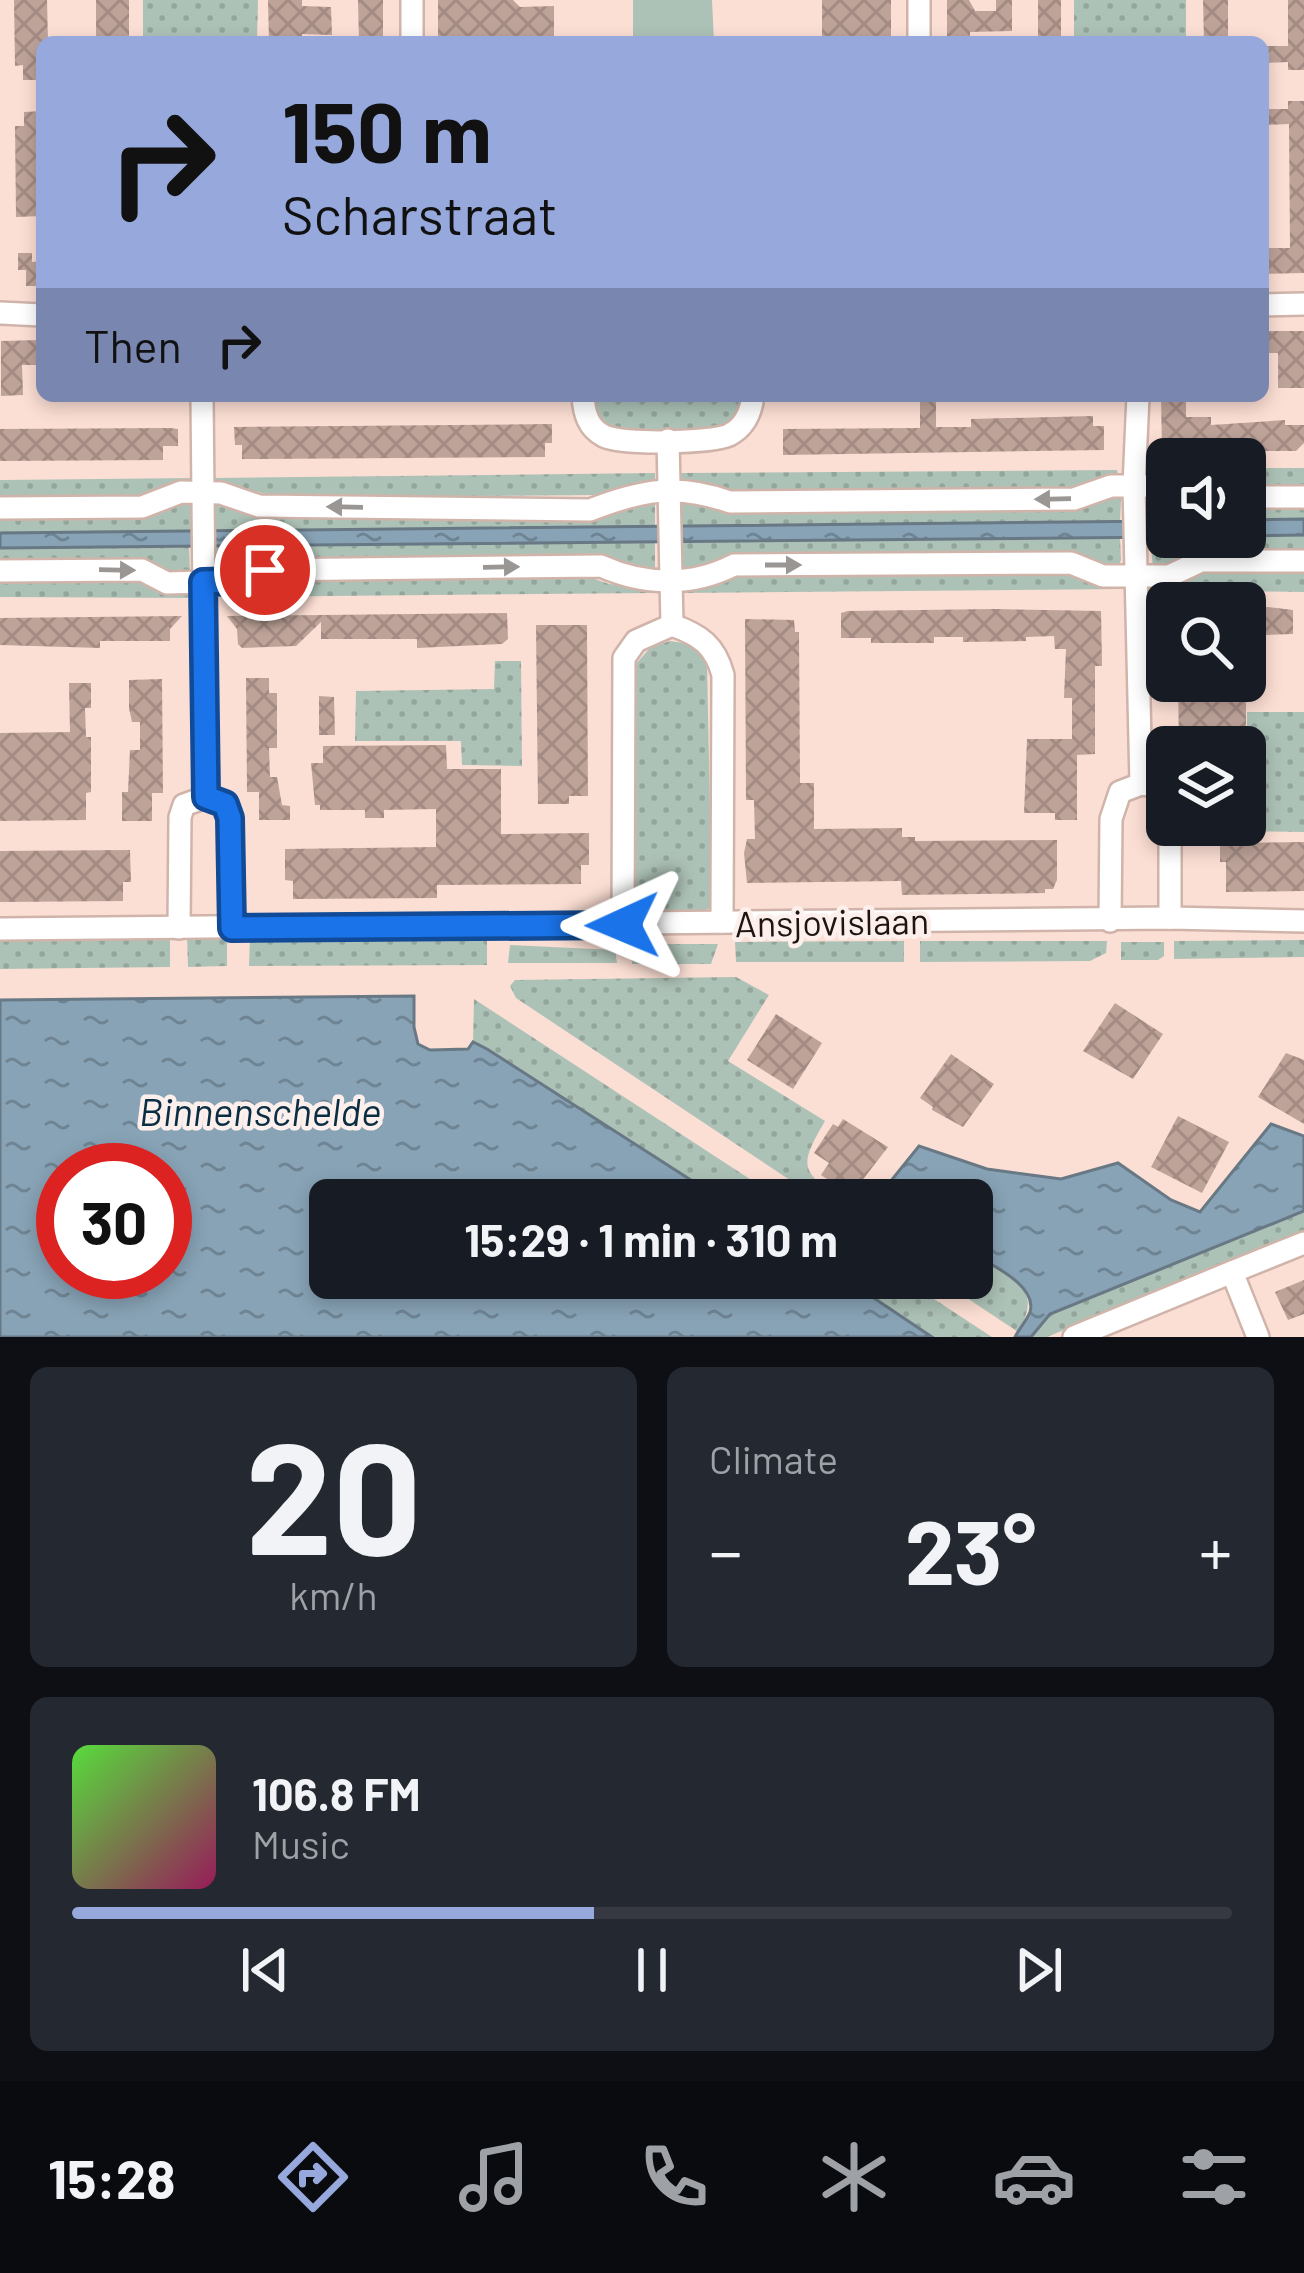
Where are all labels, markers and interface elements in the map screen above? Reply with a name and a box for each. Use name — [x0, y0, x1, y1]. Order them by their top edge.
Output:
text: 150 m — [282, 79, 492, 180]
icon: right — [84, 84, 240, 240]
text: Scharstraat — [282, 181, 558, 246]
icon: right — [206, 312, 272, 378]
text: Then — [84, 318, 182, 372]
map controls — [1146, 438, 1266, 846]
button: sound — [1146, 438, 1266, 558]
one-way arrow — [1033, 489, 1071, 509]
one-way arrow — [325, 497, 363, 517]
pin — [214, 519, 316, 621]
icon: arrive — [232, 537, 298, 603]
one-way arrow — [765, 555, 803, 575]
one-way arrow — [483, 557, 521, 577]
one-way arrow — [99, 560, 137, 580]
button: search — [1146, 582, 1266, 702]
button: layers — [1146, 726, 1266, 846]
position arrow — [560, 862, 686, 988]
street label: Ansjovislaan — [734, 898, 930, 944]
water label: Binnenschelde — [139, 1087, 381, 1134]
speed limit sign: 30 — [36, 1143, 192, 1299]
text: 15:29 · 1 min · 310 m — [464, 1212, 838, 1266]
text: 20 — [245, 1399, 422, 1586]
text: Climate — [709, 1435, 838, 1482]
text: 23° — [905, 1495, 1036, 1603]
text: − — [709, 1510, 742, 1589]
text: + — [1199, 1510, 1232, 1589]
text: km/h — [289, 1571, 378, 1618]
text: 106.8 FM — [252, 1766, 421, 1820]
text: Music — [252, 1820, 350, 1867]
icon: previous — [232, 1937, 298, 2003]
icon: pause — [619, 1937, 685, 2003]
icon: next — [1006, 1937, 1072, 2003]
icon: directions — [271, 2135, 355, 2219]
icon: music — [452, 2135, 536, 2219]
icon: phone — [632, 2135, 716, 2219]
icon: climate — [812, 2135, 896, 2219]
icon: car — [992, 2135, 1076, 2219]
icon: filters — [1172, 2135, 1256, 2219]
text: 15:28 — [48, 2145, 175, 2210]

